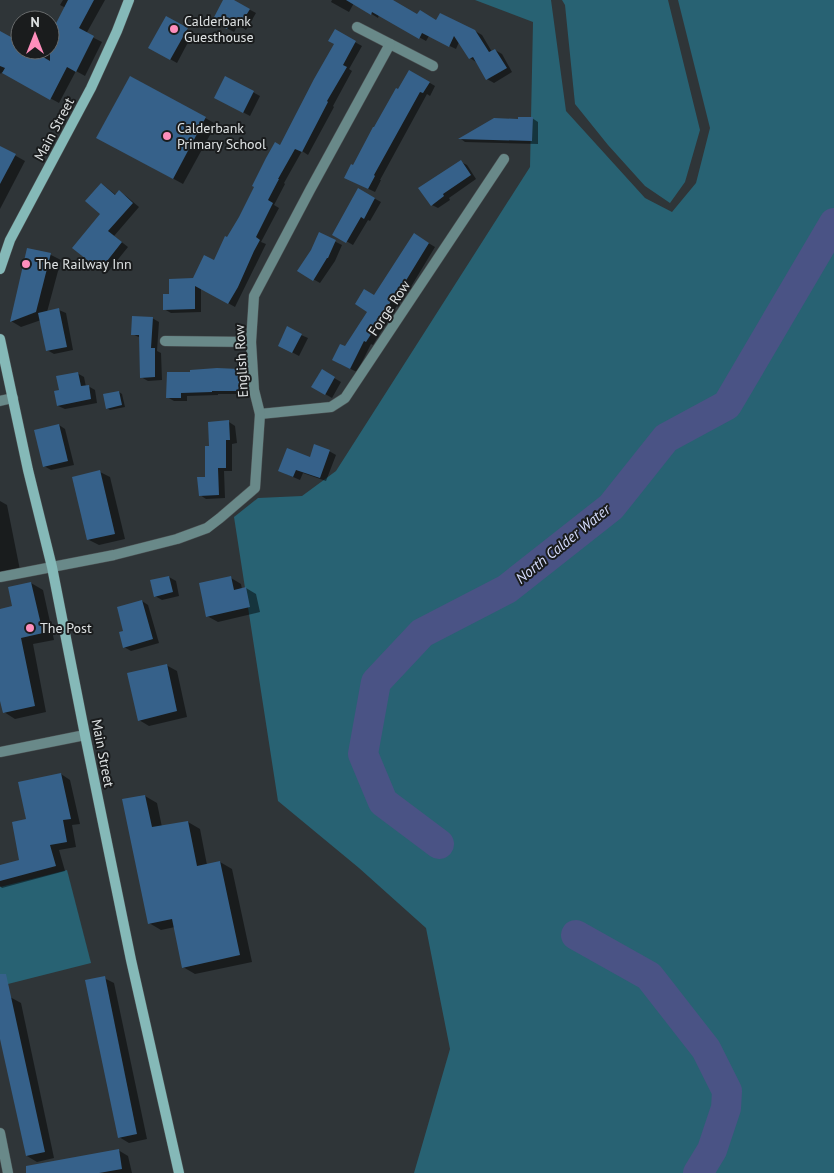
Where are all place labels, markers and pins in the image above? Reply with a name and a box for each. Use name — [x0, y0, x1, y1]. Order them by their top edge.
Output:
place label: Calderbank Guesthouse — [184, 12, 254, 46]
marker: Calderbank Guesthouse — [168, 23, 180, 35]
place label: Calderbank Primary School — [177, 119, 266, 153]
marker: Calderbank Primary School — [161, 130, 173, 142]
place label: The Railway Inn — [36, 255, 132, 273]
marker: The Railway Inn — [20, 258, 32, 270]
place label: The Post — [40, 619, 92, 637]
marker: The Post — [24, 622, 36, 634]

